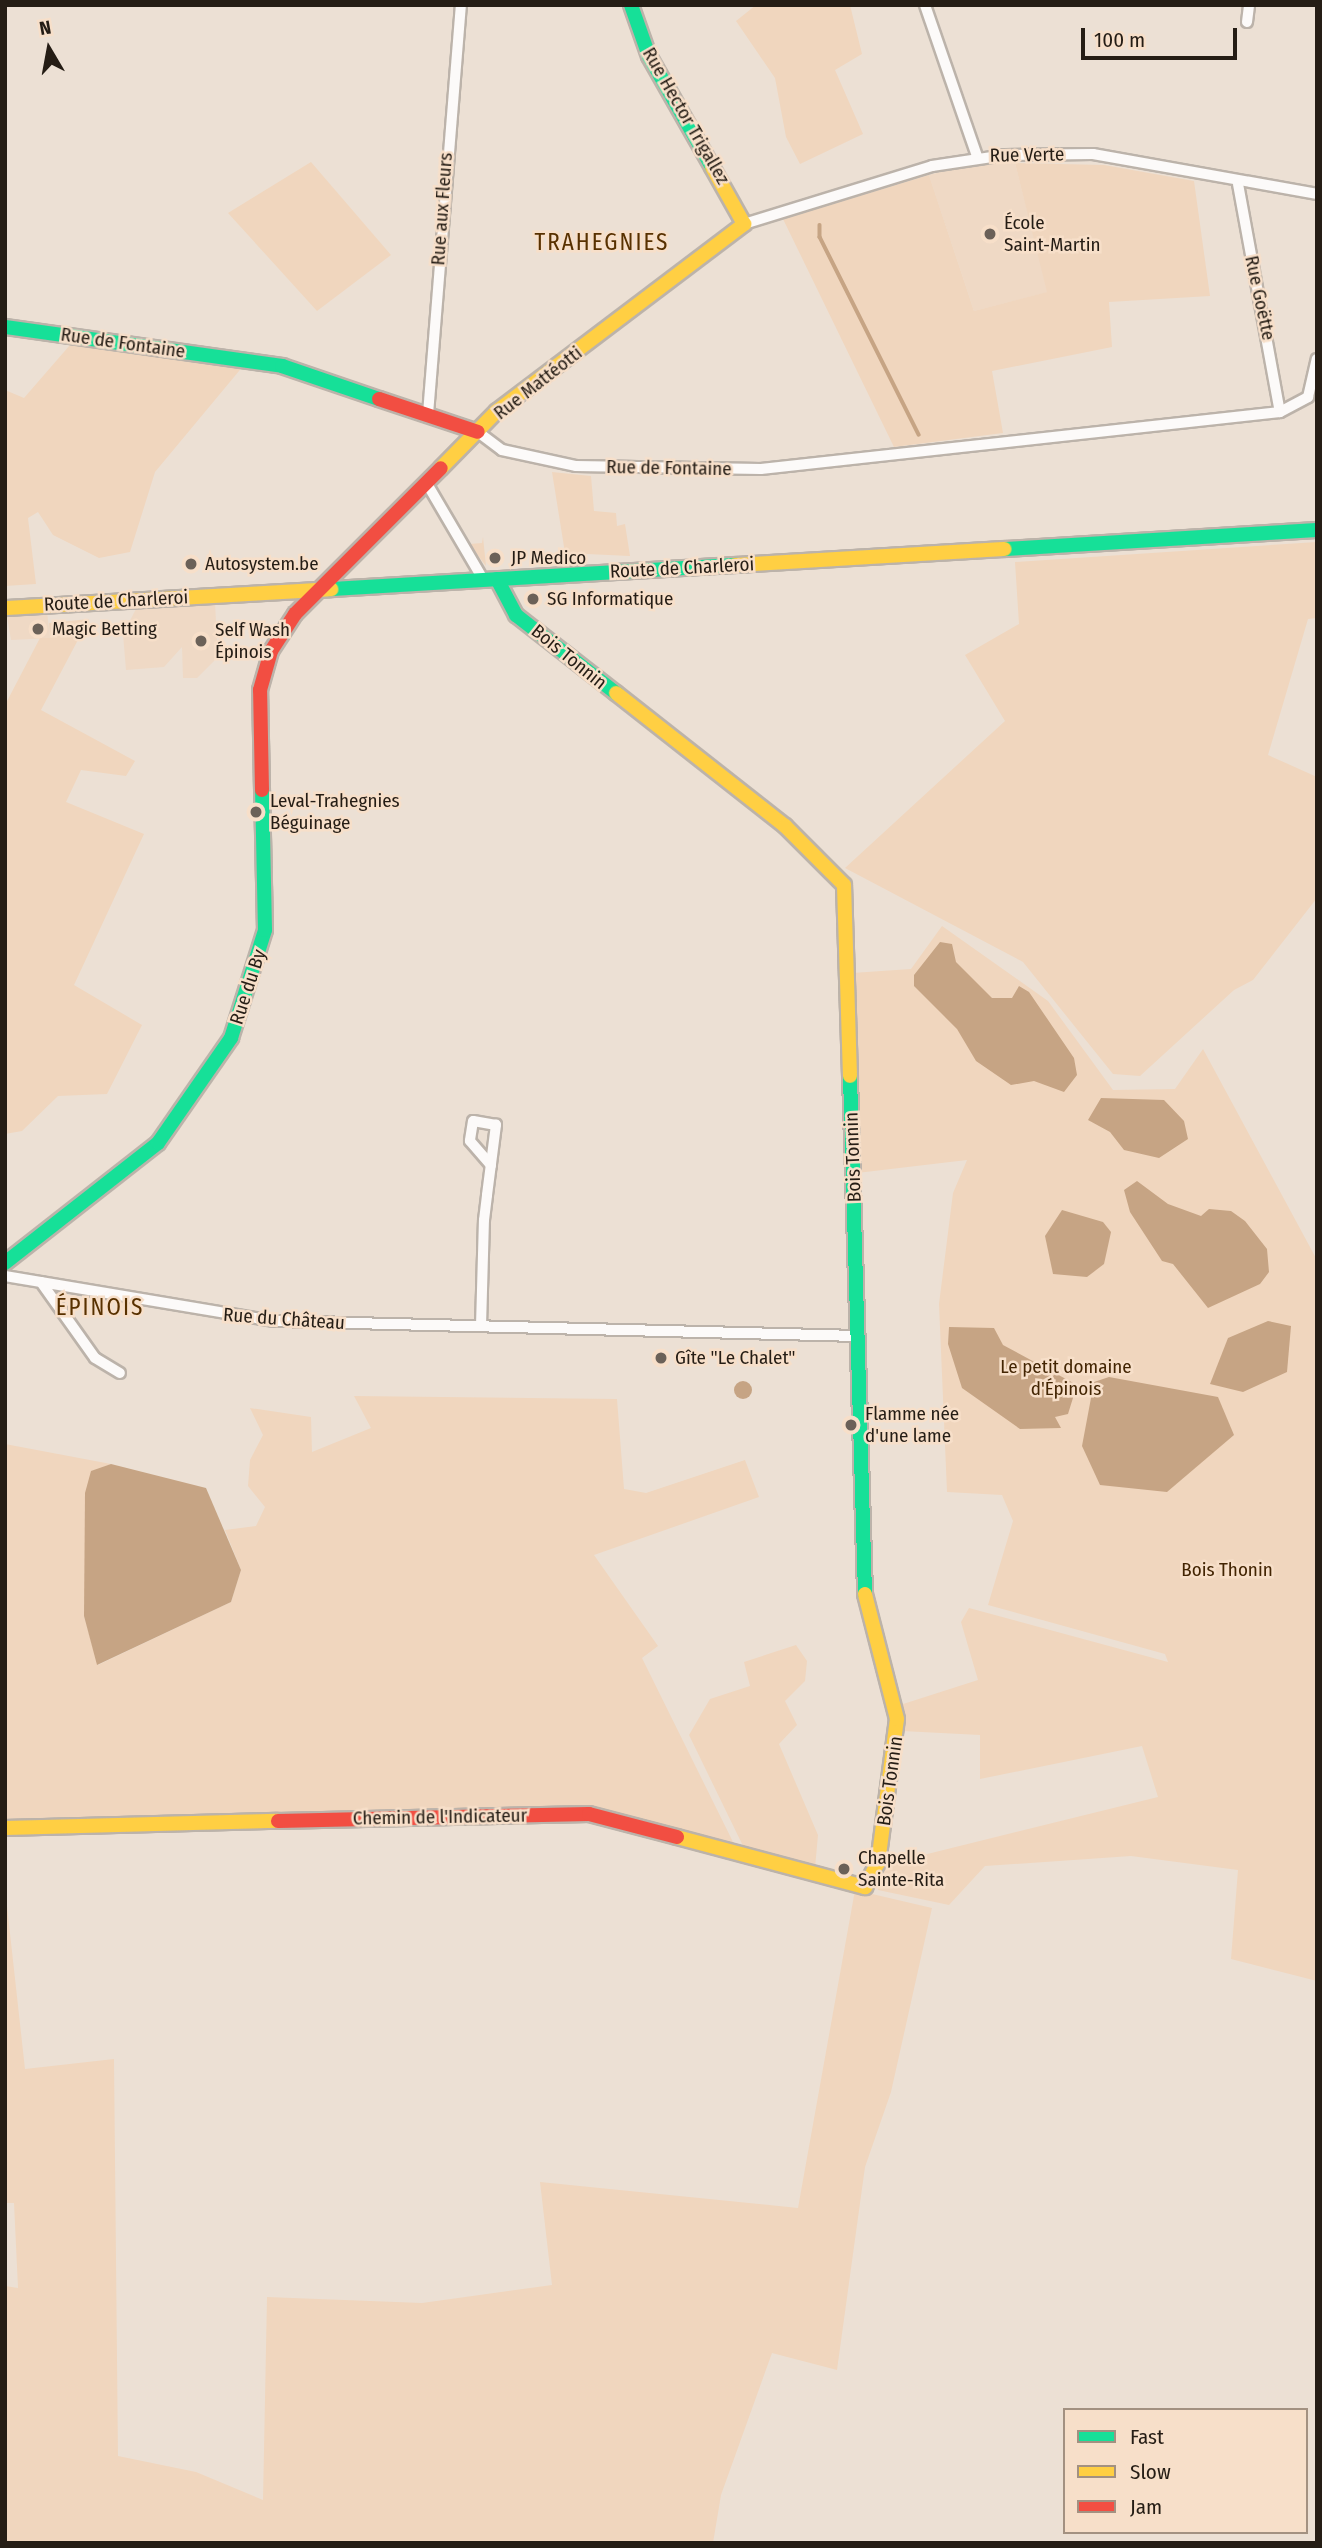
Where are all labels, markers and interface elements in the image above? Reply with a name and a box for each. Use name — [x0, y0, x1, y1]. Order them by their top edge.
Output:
north arrow — [14, 14, 84, 84]
scale bar — [1084, 14, 1240, 58]
text: N — [38, 16, 53, 40]
text: 100 m — [1094, 27, 1145, 53]
street label: Rue Hector Trigallez — [638, 44, 734, 188]
street label: Rue Verte — [989, 143, 1065, 167]
street label: Rue aux Fleurs — [427, 152, 457, 266]
place label: École Saint-Martin — [1004, 212, 1100, 256]
marker: École Saint-Martin — [982, 226, 998, 242]
district label: TRAHEGNIES — [536, 228, 668, 256]
street label: Rue Goëtte — [1240, 254, 1280, 342]
street label: Rue de Fontaine — [59, 323, 187, 363]
street label: Rue Mattéotti — [489, 341, 587, 425]
street label: Rue de Fontaine — [606, 456, 732, 480]
place label: JP Medico — [511, 547, 586, 569]
marker: JP Medico — [485, 548, 505, 568]
place label: Autosystem.be — [205, 553, 319, 575]
street label: Route de Charleroi — [609, 553, 755, 583]
marker: Autosystem.be — [183, 556, 199, 572]
street label: Route de Charleroi — [43, 586, 189, 616]
place label: SG Informatique — [547, 588, 673, 610]
marker: SG Informatique — [525, 591, 541, 607]
place label: Magic Betting — [52, 618, 157, 640]
place label: Self Wash Épinois — [215, 619, 290, 663]
street label: Bois Tonnin — [527, 620, 611, 694]
marker: Magic Betting — [30, 621, 46, 637]
marker: Self Wash Épinois — [193, 633, 209, 649]
place label: Leval-Trahegnies Béguinage — [270, 790, 400, 834]
marker: Leval-Trahegnies Béguinage — [248, 804, 264, 820]
street label: Rue du By — [225, 947, 271, 1027]
street label: Bois Tonnin — [840, 1111, 866, 1203]
district label: ÉPINOIS — [57, 1293, 143, 1321]
street label: Rue du Château — [222, 1303, 346, 1335]
place label: Gîte "Le Chalet" — [675, 1347, 795, 1369]
marker: Gîte "Le Chalet" — [653, 1350, 669, 1366]
park label: Le petit domaine d'Épinois — [1000, 1356, 1132, 1400]
place label: Flamme née d'une lame — [865, 1403, 959, 1447]
marker: Flamme née d'une lame — [843, 1417, 859, 1433]
park label: Bois Thonin — [1181, 1559, 1273, 1581]
street label: Bois Tonnin — [872, 1735, 908, 1827]
street label: Chemin de l'Indicateur — [353, 1804, 527, 1830]
place label: Chapelle Sainte-Rita — [858, 1847, 944, 1891]
marker: Chapelle Sainte-Rita — [836, 1861, 852, 1877]
legend — [1063, 2408, 1308, 2534]
text: Fast — [1130, 2424, 1164, 2450]
text: Slow — [1130, 2459, 1171, 2485]
text: Jam — [1130, 2494, 1162, 2520]

